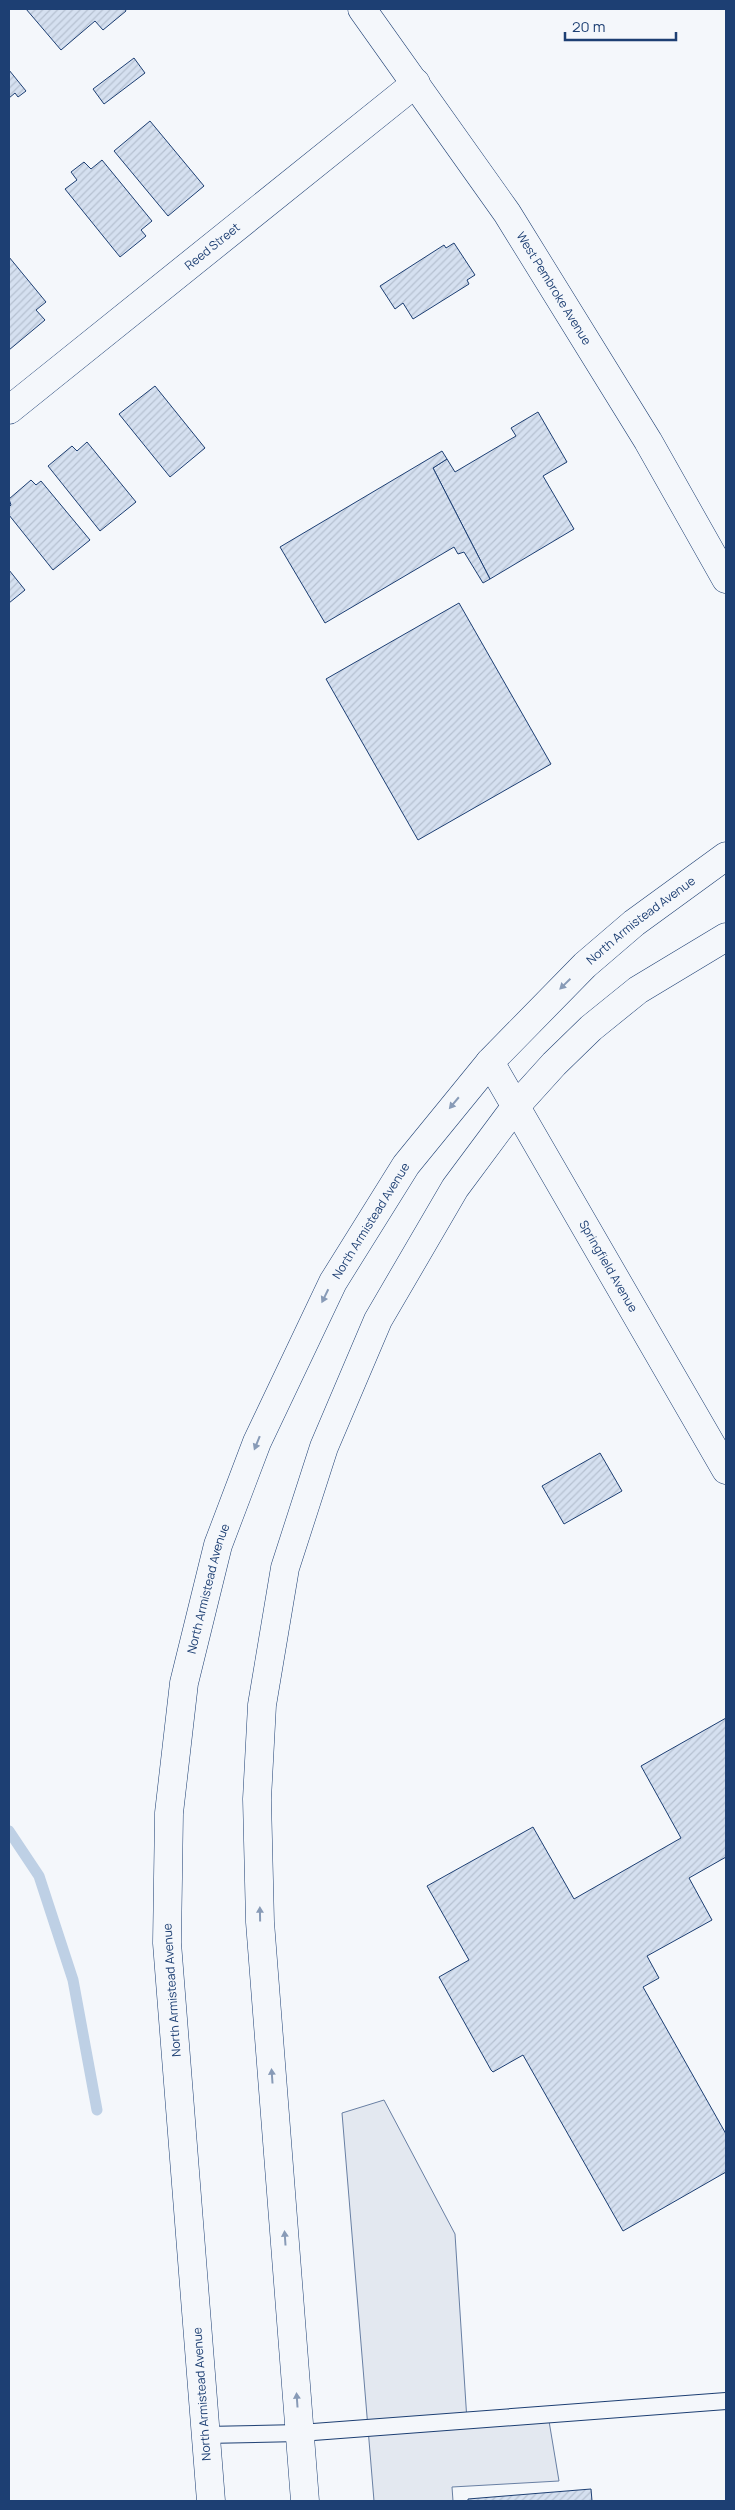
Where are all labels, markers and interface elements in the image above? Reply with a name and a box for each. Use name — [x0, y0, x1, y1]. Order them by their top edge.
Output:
scale bar — [565, 10, 676, 42]
text: 20 m — [572, 16, 605, 37]
street label: Reed Street — [181, 219, 244, 274]
street label: West Pembroke Avenue — [513, 228, 596, 348]
street label: North Armistead Avenue — [582, 872, 698, 968]
one-way arrow — [559, 978, 571, 990]
one-way arrow — [449, 1096, 460, 1109]
street label: North Armistead Avenue — [328, 1159, 413, 1282]
street label: Springfield Avenue — [575, 1217, 642, 1315]
one-way arrow — [321, 1289, 329, 1303]
one-way arrow — [252, 1436, 260, 1450]
street label: North Armistead Avenue — [183, 1521, 233, 1655]
one-way arrow — [256, 1906, 264, 1922]
street label: North Armistead Avenue — [158, 1923, 185, 2057]
one-way arrow — [268, 2068, 276, 2084]
one-way arrow — [280, 2230, 288, 2246]
street label: North Armistead Avenue — [188, 2327, 215, 2461]
one-way arrow — [293, 2392, 301, 2408]

